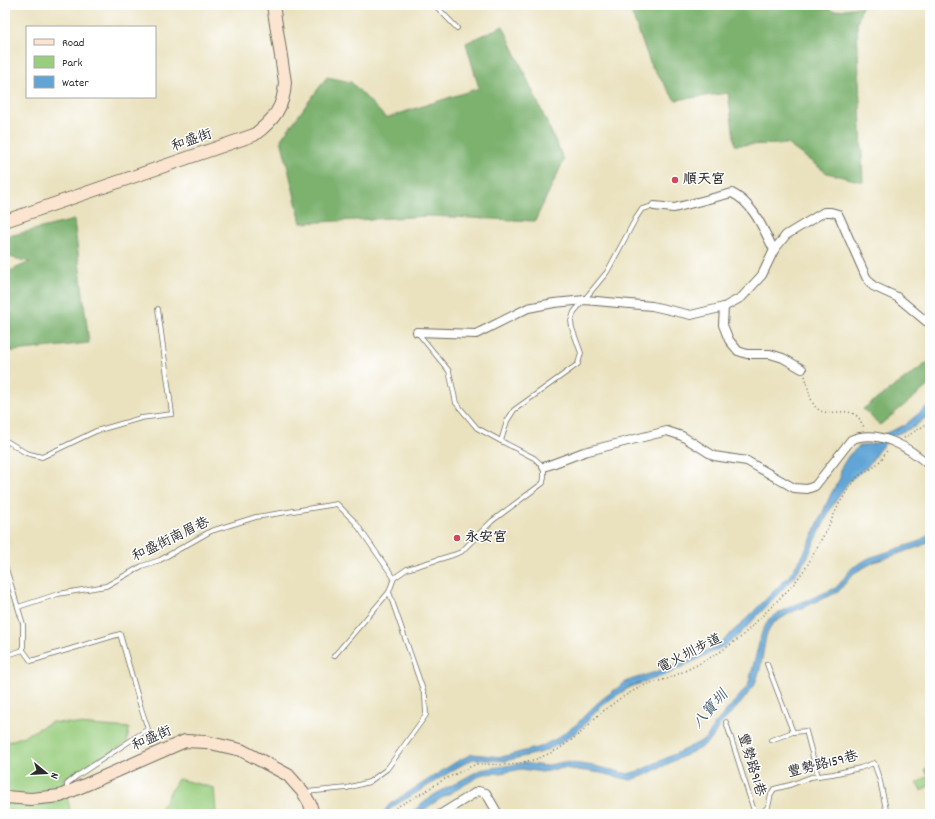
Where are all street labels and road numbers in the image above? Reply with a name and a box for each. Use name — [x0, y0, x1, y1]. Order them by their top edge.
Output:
street label: 和盛街 — [169, 125, 215, 157]
street label: 和盛街南眉巷 — [129, 512, 214, 567]
street label: 電火圳步道 — [654, 629, 726, 679]
street label: 和盛街 — [129, 721, 175, 757]
street label: 豐勢路91巷 — [732, 731, 770, 800]
street label: 豐勢路159巷 — [786, 746, 861, 783]

